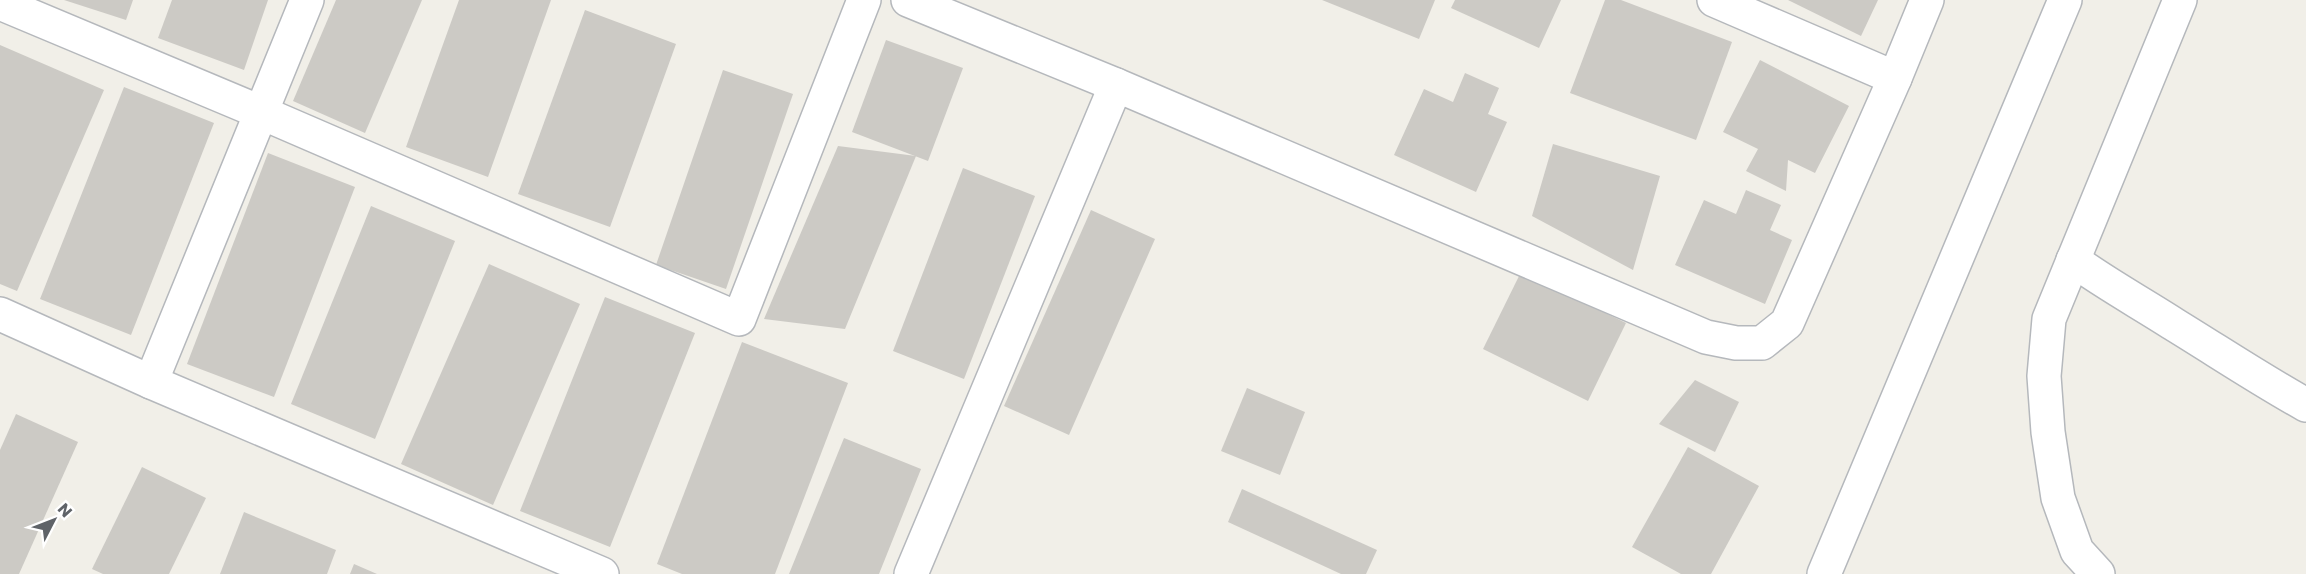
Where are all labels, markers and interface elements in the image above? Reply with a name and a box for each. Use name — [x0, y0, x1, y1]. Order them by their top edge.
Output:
north arrow — [24, 490, 84, 550]
text: N — [52, 498, 77, 522]

